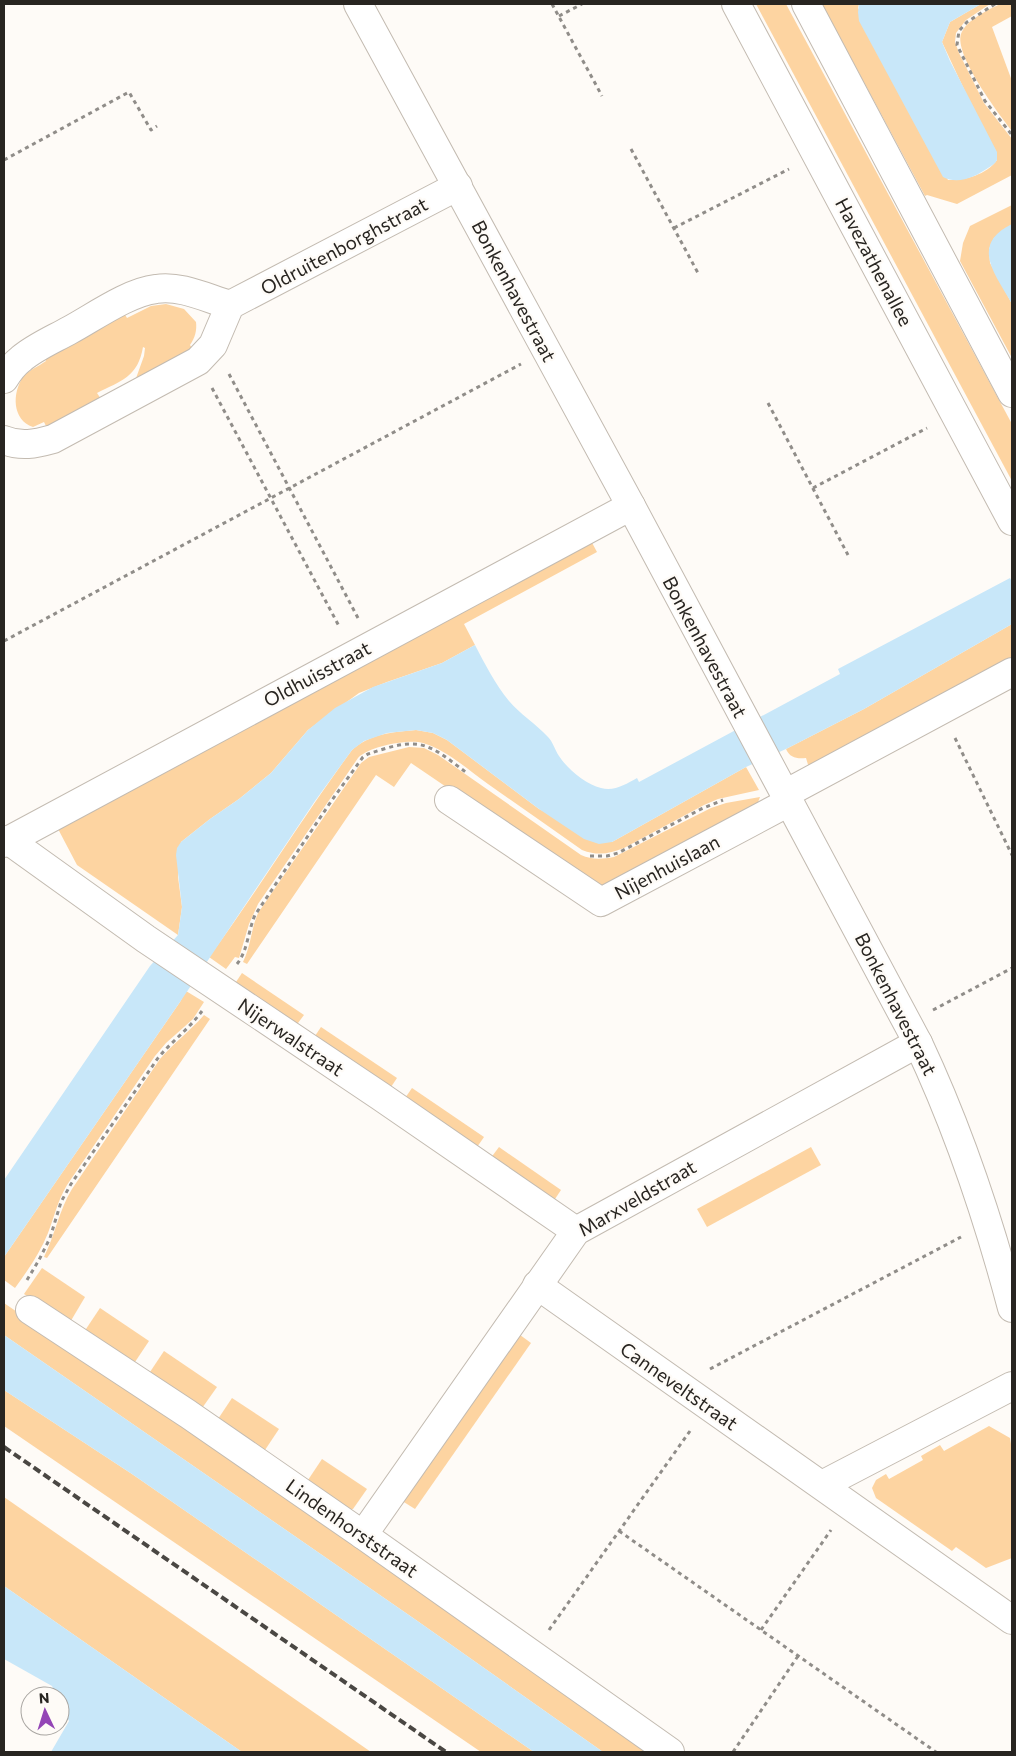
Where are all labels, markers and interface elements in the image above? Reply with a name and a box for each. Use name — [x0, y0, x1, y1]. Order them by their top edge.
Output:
street label: Oldruitenborghstraat — [256, 192, 431, 299]
street label: Havezathenallee — [831, 194, 918, 330]
street label: Bonkenhavestraat — [467, 216, 561, 366]
street label: Bonkenhavestraat — [658, 572, 752, 722]
street label: Oldhuisstraat — [259, 636, 374, 711]
street label: Nijenhuislaan — [610, 829, 723, 904]
street label: Bonkenhavestraat — [851, 929, 942, 1079]
street label: Nijerwalstraat — [234, 993, 349, 1081]
street label: Marxveldstraat — [574, 1154, 700, 1241]
street label: Canneveltstraat — [616, 1337, 743, 1435]
street label: Lindenhorststraat — [282, 1473, 423, 1582]
north arrow — [20, 1686, 70, 1736]
text: N — [38, 1689, 50, 1706]

